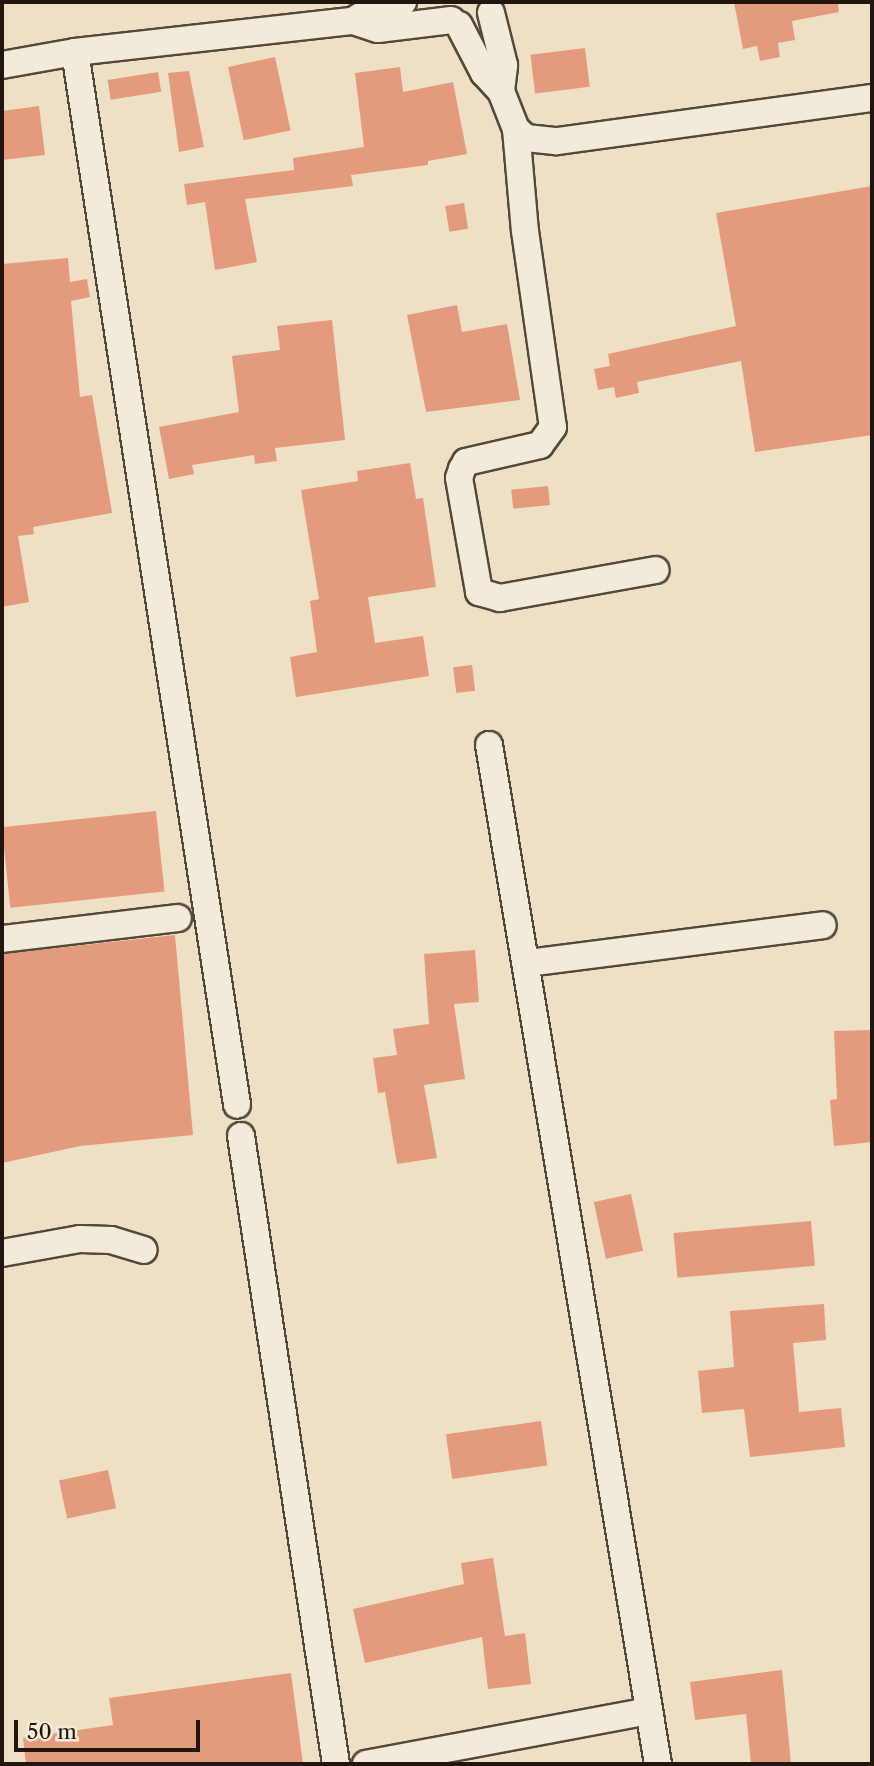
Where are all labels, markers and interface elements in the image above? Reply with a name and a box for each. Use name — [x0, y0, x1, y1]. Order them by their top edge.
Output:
scale bar — [18, 1706, 203, 1750]
text: 50 m — [27, 1719, 77, 1744]

